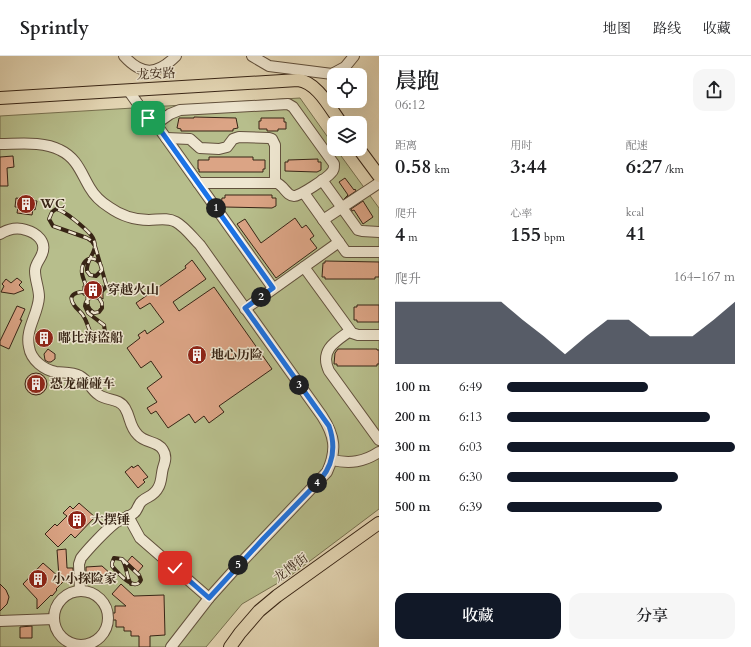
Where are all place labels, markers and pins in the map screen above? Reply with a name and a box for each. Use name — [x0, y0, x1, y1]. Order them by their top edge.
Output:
pin — [131, 101, 165, 135]
building icon: WC — [15, 193, 37, 215]
place label: WC — [39, 195, 65, 213]
pin: 1 — [206, 198, 226, 218]
building icon: 穿越火山 — [82, 279, 104, 301]
place label: 穿越火山 — [107, 281, 159, 299]
pin: 2 — [251, 287, 271, 307]
building icon: 嘟比海盗船 — [33, 327, 55, 349]
place label: 嘟比海盗船 — [58, 329, 123, 347]
building icon: 地心历险 — [186, 344, 208, 366]
place label: 地心历险 — [211, 346, 263, 364]
building icon: 恐龙碰碰车 — [25, 373, 47, 395]
place label: 恐龙碰碰车 — [50, 375, 115, 393]
pin: 3 — [289, 375, 309, 395]
pin: 4 — [307, 473, 327, 493]
building icon: 大摆锤 — [66, 509, 88, 531]
place label: 大摆锤 — [91, 511, 130, 529]
pin — [158, 551, 192, 585]
pin: 5 — [228, 555, 248, 575]
building icon: 小小探险家 — [27, 568, 49, 590]
place label: 小小探险家 — [52, 570, 117, 588]

